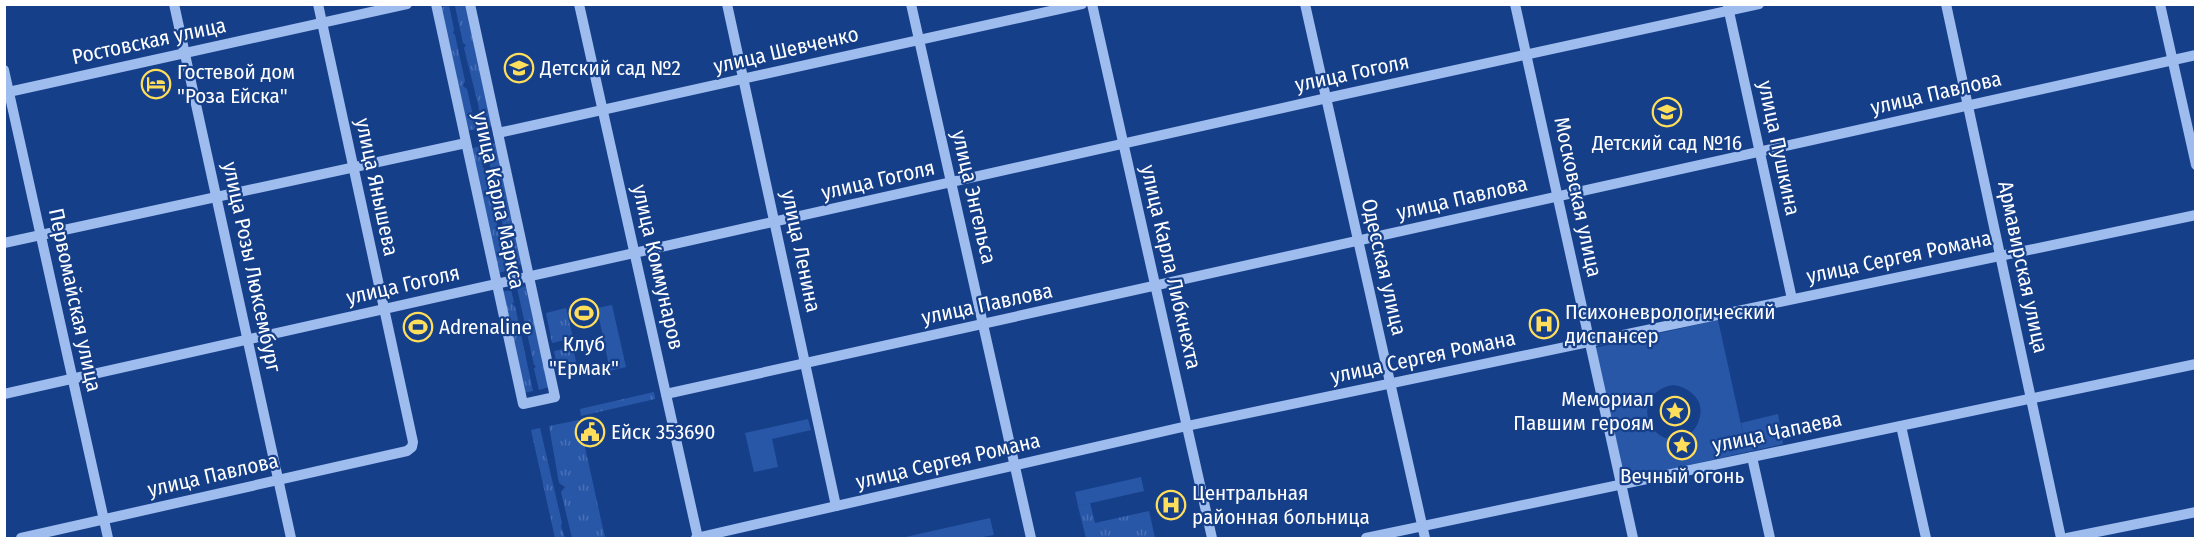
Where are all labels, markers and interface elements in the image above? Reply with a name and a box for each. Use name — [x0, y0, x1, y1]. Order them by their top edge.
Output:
street label: Ростовская улица — [70, 12, 228, 70]
street label: улица Шевченко — [711, 21, 861, 79]
street label: улица Гоголя — [1293, 48, 1411, 98]
school or university icon: Детский сад №2 — [503, 52, 535, 84]
place label: Детский сад №2 — [539, 55, 681, 81]
place label: Гостевой дом "Роза Ейска" — [177, 59, 295, 109]
street label: улица Павлова — [1868, 65, 2004, 121]
hotel icon: Гостевой дом "Роза Ейска" — [140, 68, 172, 100]
street label: улица Пушкина — [1752, 78, 1806, 218]
school or university icon: Детский сад №16 — [1651, 96, 1683, 128]
street label: улица Карла Маркса — [467, 109, 531, 291]
street label: Московская улица — [1548, 115, 1608, 279]
street label: улица Янышева — [350, 116, 404, 258]
street label: улица Энгельса — [946, 128, 1002, 266]
place label: Детский сад №16 — [1591, 130, 1742, 156]
street label: улица Гоголя — [819, 154, 937, 206]
street label: улица Розы Люксембург — [217, 159, 287, 376]
street label: улица Карла Либкнехта — [1135, 162, 1207, 372]
street label: улица Павлова — [1394, 170, 1530, 226]
street label: Армавирская улица — [1992, 179, 2054, 355]
street label: улица Коммунаров — [626, 182, 690, 352]
street label: улица Ленина — [775, 188, 827, 314]
street label: Одесская улица — [1356, 196, 1412, 338]
street label: Первомайская улица — [43, 206, 107, 394]
street label: улица Сергея Романа — [1804, 225, 1994, 289]
street label: улица Гоголя — [344, 259, 462, 311]
street label: улица Павлова — [919, 277, 1055, 331]
sports icon: Клуб "Ермак" — [568, 297, 600, 329]
place label: Психоневрологический диспансер — [1565, 299, 1776, 349]
hospital icon: Психоневрологический диспансер — [1528, 308, 1560, 340]
sports icon: Аdrenaline — [402, 311, 434, 343]
place label: Аdrenaline — [439, 314, 532, 340]
street label: улица Сергея Романа — [1328, 325, 1518, 389]
place label: Клуб "Ермак" — [549, 331, 619, 381]
place label: Мемориал Павшим героям — [1513, 386, 1654, 436]
place icon: Мемориал Павшим героям — [1659, 395, 1691, 427]
street label: улица Чапаева — [1710, 406, 1844, 458]
public building icon: Ейск 353690 — [574, 416, 606, 448]
place label: Ейск 353690 — [611, 419, 715, 445]
street label: улица Сергея Романа — [853, 427, 1043, 495]
place icon: Вечный огонь — [1666, 429, 1698, 461]
street label: улица Павлова — [145, 447, 281, 503]
place label: Вечный огонь — [1620, 463, 1744, 489]
place label: Центральная районная больница — [1192, 480, 1370, 530]
hospital icon: Центральная районная больница — [1155, 489, 1187, 521]

